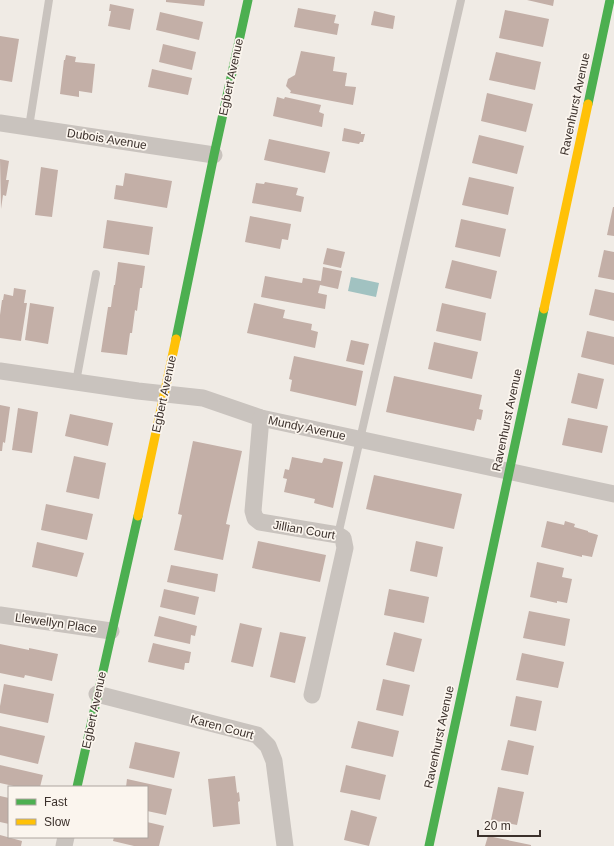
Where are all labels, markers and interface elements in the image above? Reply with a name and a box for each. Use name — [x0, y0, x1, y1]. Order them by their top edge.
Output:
street label: Egbert Avenue — [216, 37, 246, 117]
street label: Ravenhurst Avenue — [557, 51, 593, 157]
street label: Dubois Avenue — [66, 126, 148, 152]
street label: Egbert Avenue — [149, 354, 179, 434]
street label: Ravenhurst Avenue — [489, 367, 525, 473]
street label: Mundy Avenue — [267, 413, 347, 443]
street label: Jillian Court — [272, 518, 337, 542]
street label: Llewellyn Place — [14, 610, 98, 636]
street label: Egbert Avenue — [79, 670, 109, 750]
street label: Ravenhurst Avenue — [421, 684, 457, 790]
street label: Karen Court — [189, 712, 256, 742]
legend — [8, 786, 148, 838]
text: Fast — [44, 795, 68, 809]
scale bar — [478, 812, 540, 838]
text: Slow — [44, 815, 70, 829]
text: 20 m — [484, 819, 511, 833]

